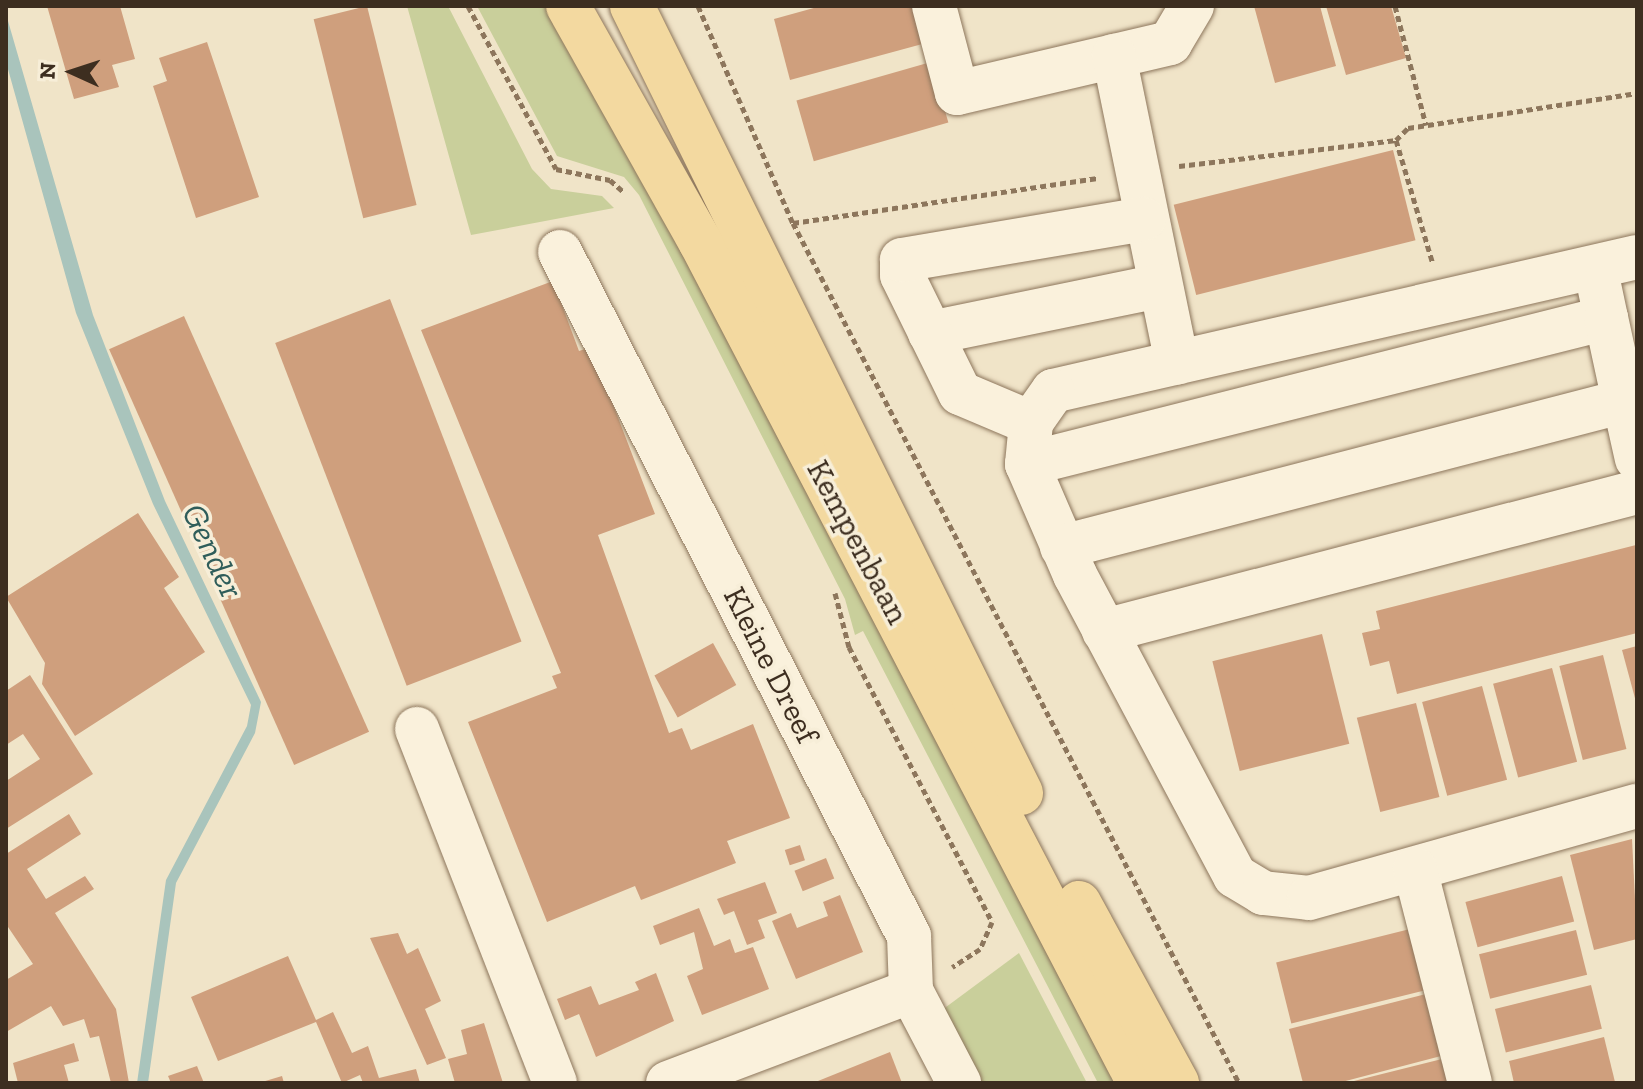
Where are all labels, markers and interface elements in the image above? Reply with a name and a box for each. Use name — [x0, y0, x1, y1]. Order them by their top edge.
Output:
north arrow — [32, 32, 112, 112]
text: N — [34, 62, 61, 80]
street label: Kempenbaan — [799, 454, 917, 630]
water label: Gender — [173, 497, 253, 605]
street label: Kleine Dreef — [715, 581, 827, 749]

